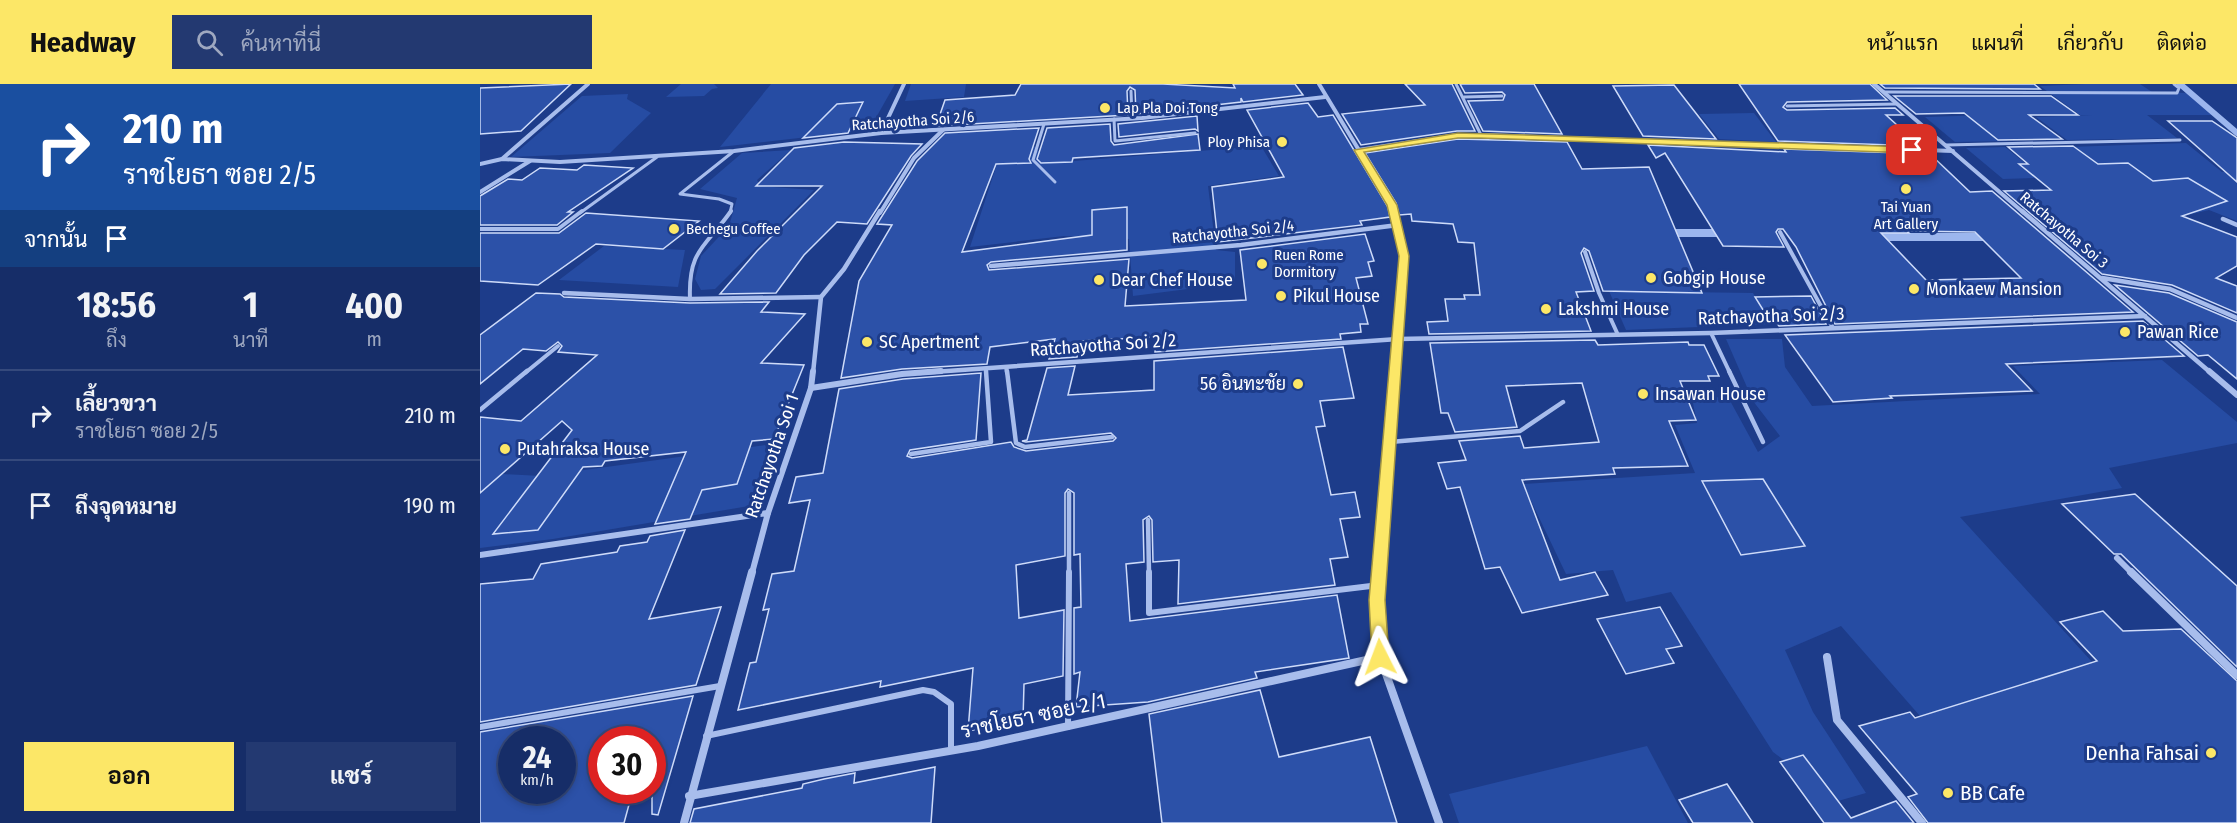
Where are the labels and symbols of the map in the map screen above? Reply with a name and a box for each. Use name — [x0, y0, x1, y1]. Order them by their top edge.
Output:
place label: Lap Pla Doi Tong — [1117, 99, 1218, 117]
marker: Lap Pla Doi Tong — [1098, 101, 1112, 115]
street label: Ratchayotha Soi 2/6 — [851, 108, 975, 134]
pin — [1886, 124, 1937, 175]
place label: Ploy Phisa — [1207, 133, 1270, 151]
marker: Ploy Phisa — [1275, 135, 1289, 149]
marker: Tai Yuan Art Gallery — [1899, 182, 1913, 196]
street label: Ratchayotha Soi 3 — [2016, 188, 2112, 272]
place label: Tai Yuan Art Gallery — [1874, 198, 1939, 233]
street label: Ratchayotha Soi 2/4 — [1171, 217, 1295, 247]
place label: Bechegu Coffee — [686, 220, 781, 238]
marker: Bechegu Coffee — [667, 222, 681, 236]
place label: Ruen Rome Dormitory — [1274, 246, 1344, 281]
marker: Ruen Rome Dormitory — [1255, 257, 1269, 271]
place label: Gobgip House — [1663, 267, 1766, 289]
place label: Dear Chef House — [1111, 269, 1233, 291]
marker: Gobgip House — [1644, 271, 1658, 285]
marker: Dear Chef House — [1092, 273, 1106, 287]
place label: Monkaew Mansion — [1926, 278, 2062, 300]
marker: Monkaew Mansion — [1907, 282, 1921, 296]
place label: Pikul House — [1293, 285, 1380, 307]
marker: Pikul House — [1274, 289, 1288, 303]
place label: Lakshmi House — [1558, 298, 1669, 320]
marker: Lakshmi House — [1539, 302, 1553, 316]
street label: Ratchayotha Soi 2/3 — [1697, 302, 1845, 330]
place label: Pawan Rice — [2137, 321, 2219, 343]
marker: Pawan Rice — [2118, 325, 2132, 339]
street label: Ratchayotha Soi 2/2 — [1029, 329, 1177, 361]
place label: SC Apertment — [879, 331, 980, 353]
marker: SC Apertment — [860, 335, 874, 349]
place label: 56 อินทะชัย — [1200, 373, 1286, 395]
marker: 56 อินทะชัย — [1291, 377, 1305, 391]
place label: Insawan House — [1655, 383, 1766, 405]
marker: Insawan House — [1636, 387, 1650, 401]
street label: Ratchayotha Soi 1 — [740, 391, 804, 521]
place label: Putahraksa House — [517, 438, 649, 460]
marker: Putahraksa House — [498, 442, 512, 456]
position arrow — [1348, 625, 1412, 689]
street label: ราชโยธา ซอย 2/1 — [958, 688, 1108, 744]
speed limit sign: 30 — [588, 726, 666, 804]
place label: Denha Fahsai — [2085, 740, 2199, 766]
marker: Denha Fahsai — [2204, 746, 2218, 760]
place label: BB Cafe — [1960, 780, 2025, 806]
marker: BB Cafe — [1941, 786, 1955, 800]

